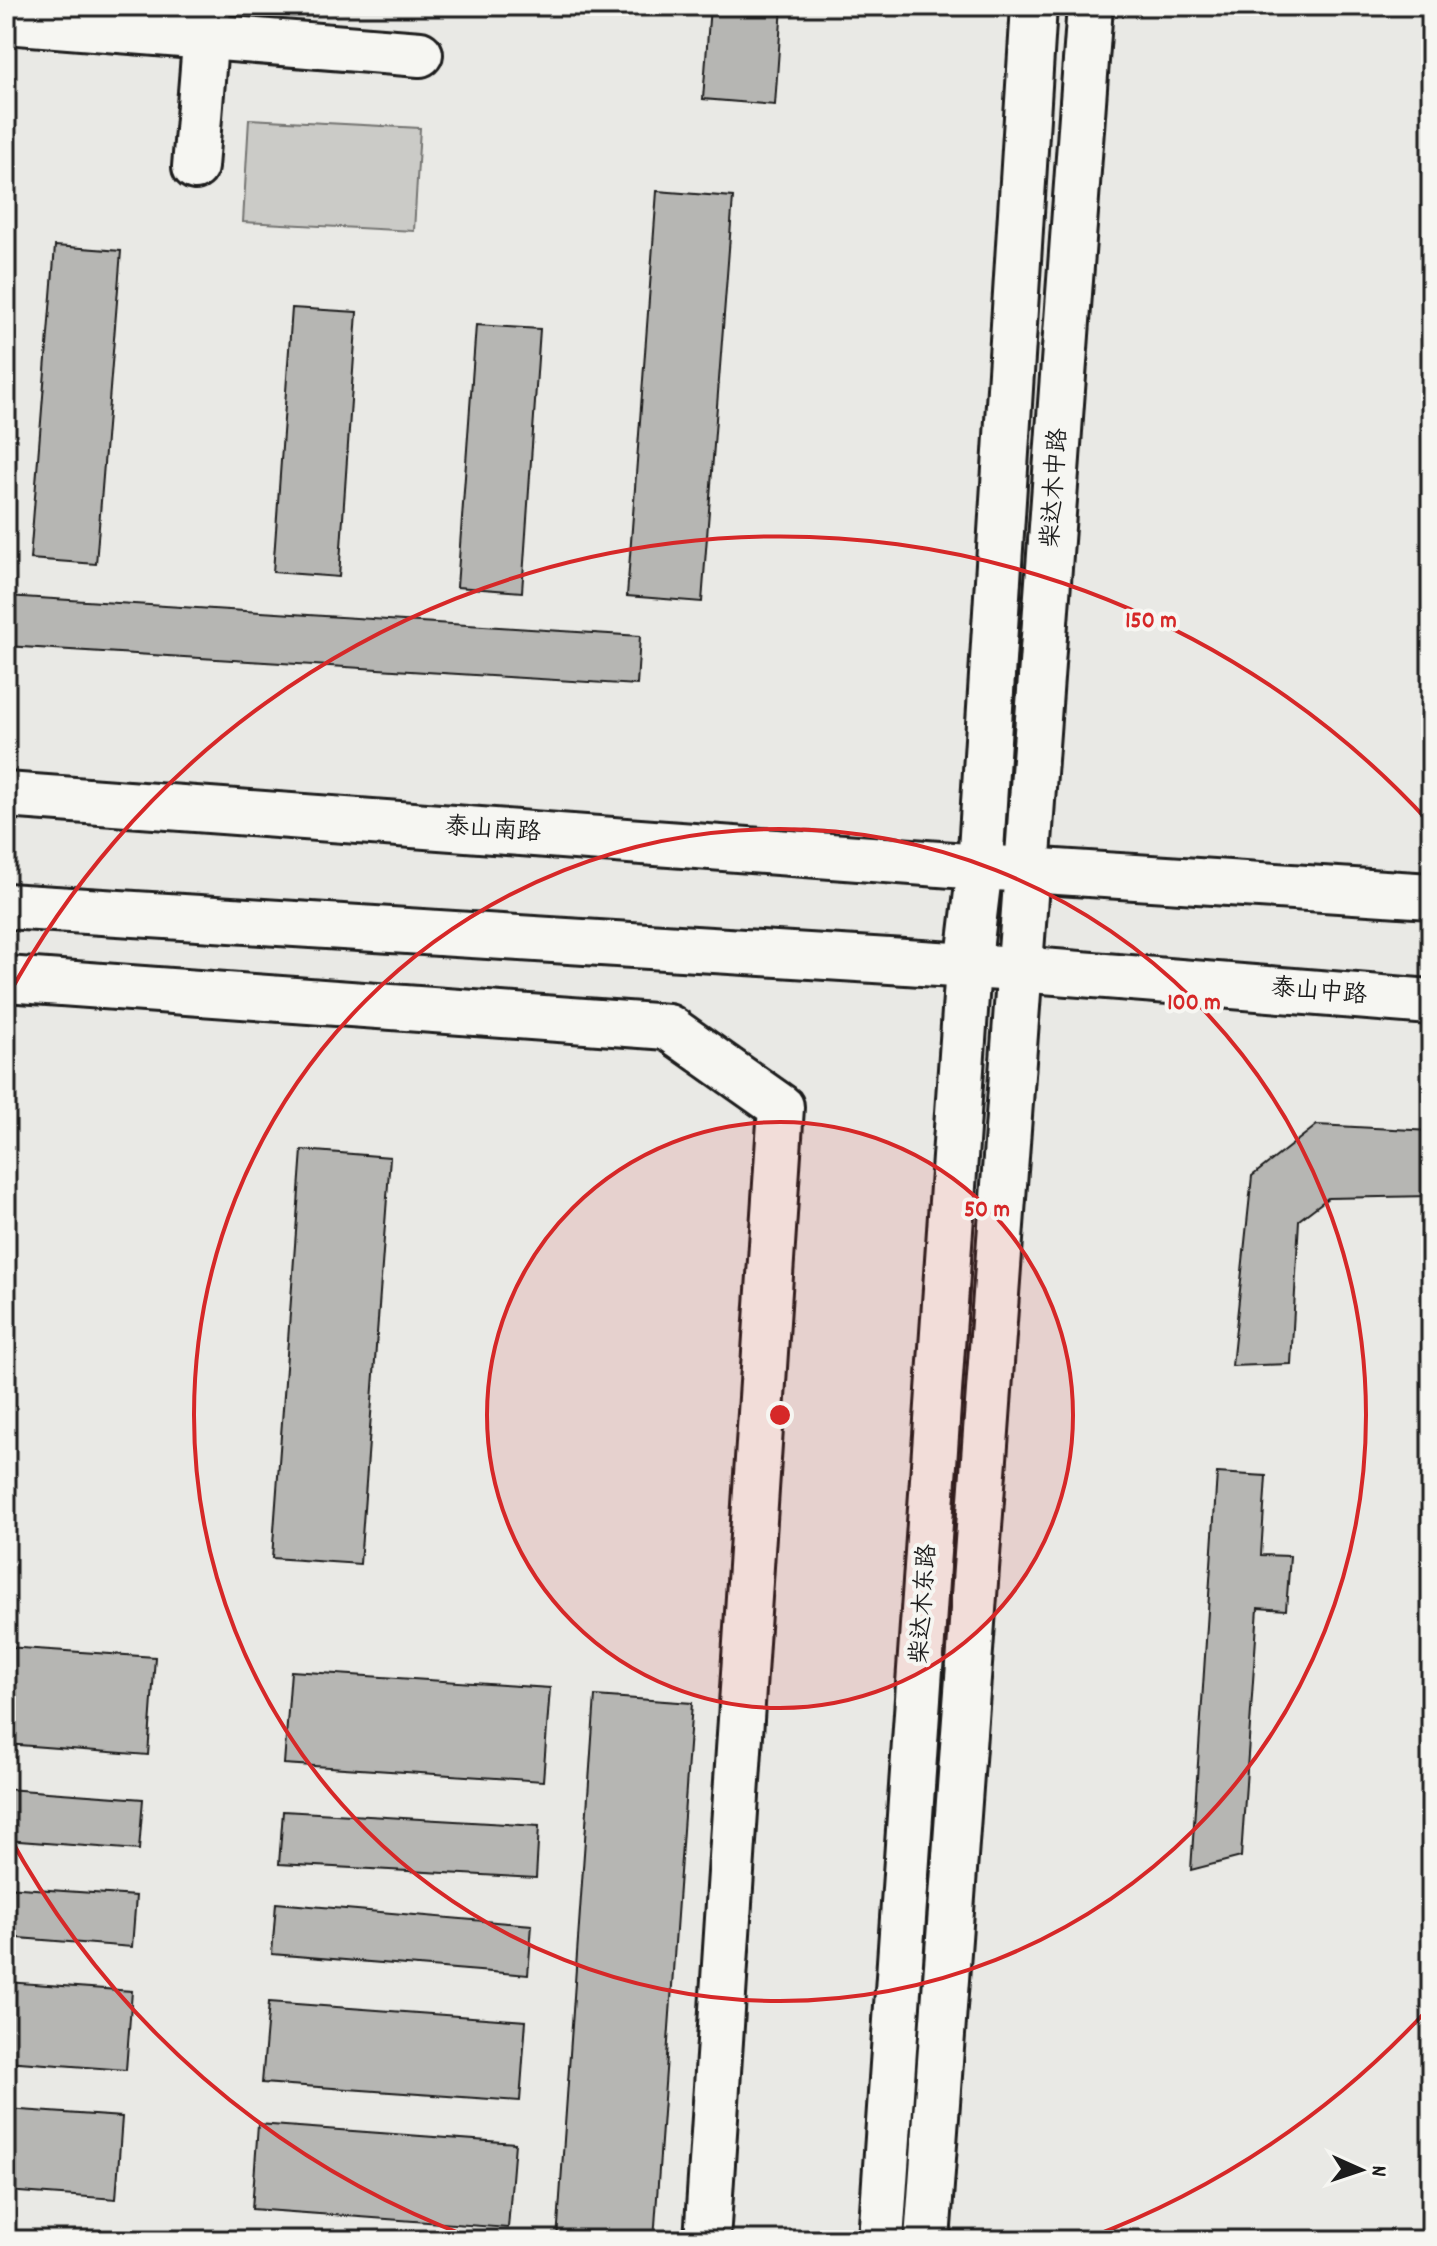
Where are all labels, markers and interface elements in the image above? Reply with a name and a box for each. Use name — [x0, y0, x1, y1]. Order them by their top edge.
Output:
street label: 柴达木中路 — [1035, 427, 1077, 549]
text: 150 m — [1125, 605, 1177, 639]
street label: 泰山南路 — [444, 811, 542, 851]
street label: 泰山中路 — [1270, 972, 1368, 1014]
text: 100 m — [1167, 987, 1221, 1021]
text: 50 m — [964, 1194, 1010, 1228]
centre of rings — [766, 1401, 794, 1429]
street label: 柴达木东路 — [904, 1543, 946, 1665]
north arrow — [1321, 2130, 1401, 2210]
text: N — [1362, 2165, 1393, 2177]

